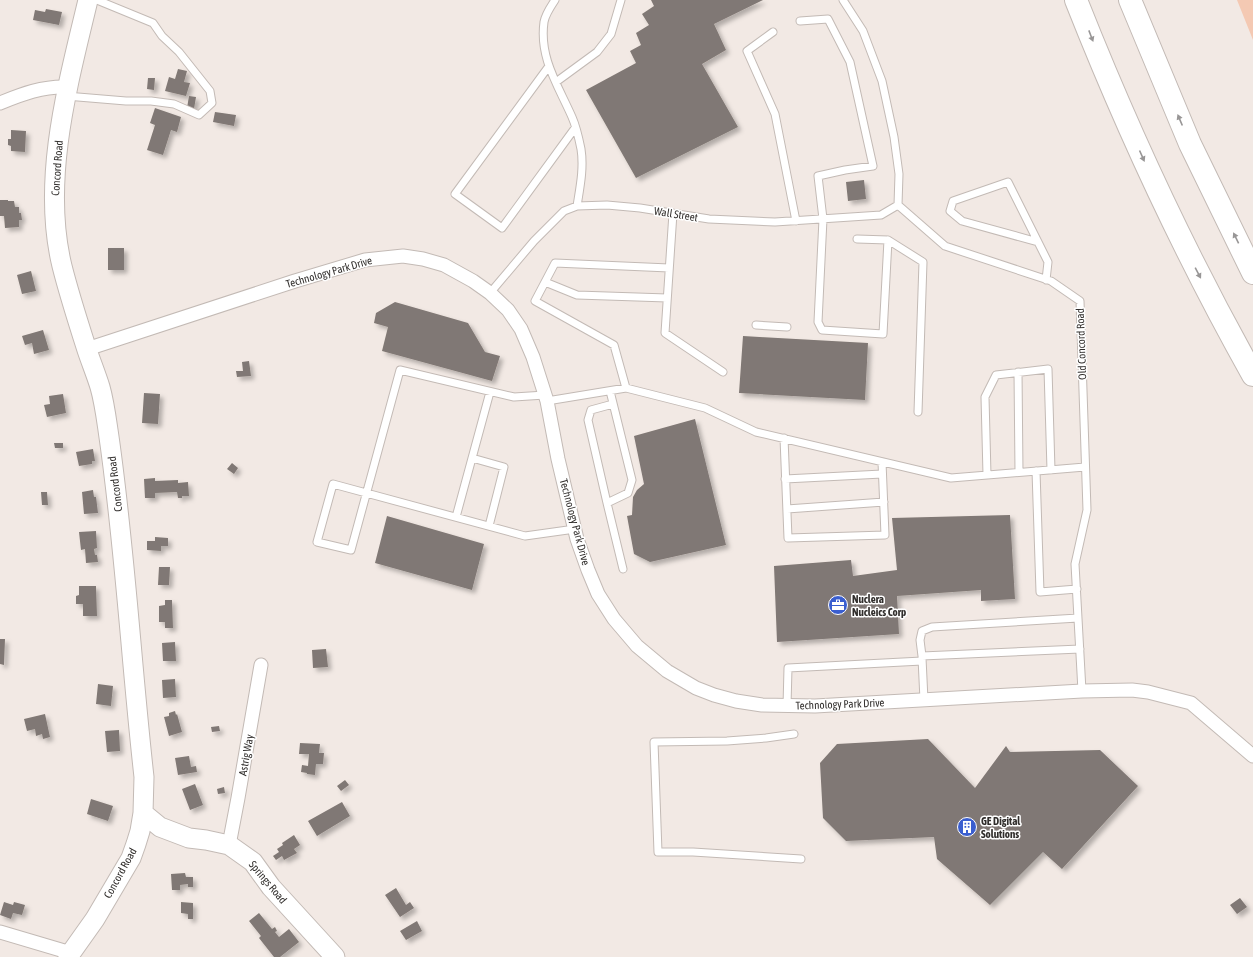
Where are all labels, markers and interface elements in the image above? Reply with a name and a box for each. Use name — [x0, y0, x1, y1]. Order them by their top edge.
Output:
one-way arrow — [1088, 31, 1094, 43]
one-way arrow — [1177, 115, 1183, 126]
street label: Concord Road — [49, 140, 65, 196]
one-way arrow — [1139, 150, 1145, 161]
street label: Wall Street — [653, 205, 699, 223]
one-way arrow — [1233, 232, 1239, 243]
street label: Technology Park Drive — [285, 254, 373, 290]
one-way arrow — [1195, 267, 1202, 279]
street label: Old Concord Road — [1074, 308, 1088, 380]
street label: Concord Road — [106, 456, 124, 512]
street label: Technology Park Drive — [558, 477, 592, 567]
place label: Nuclera Nucleics Corp — [852, 593, 906, 618]
office icon: Nuclera Nucleics Corp — [827, 594, 849, 616]
street label: Technology Park Drive — [795, 696, 885, 712]
street label: Astrig Way — [236, 733, 256, 777]
place label: GE Digital Solutions — [981, 815, 1021, 840]
building icon: GE Digital Solutions — [956, 816, 978, 838]
street label: Concord Road — [101, 846, 139, 900]
street label: Springs Road — [247, 858, 289, 906]

